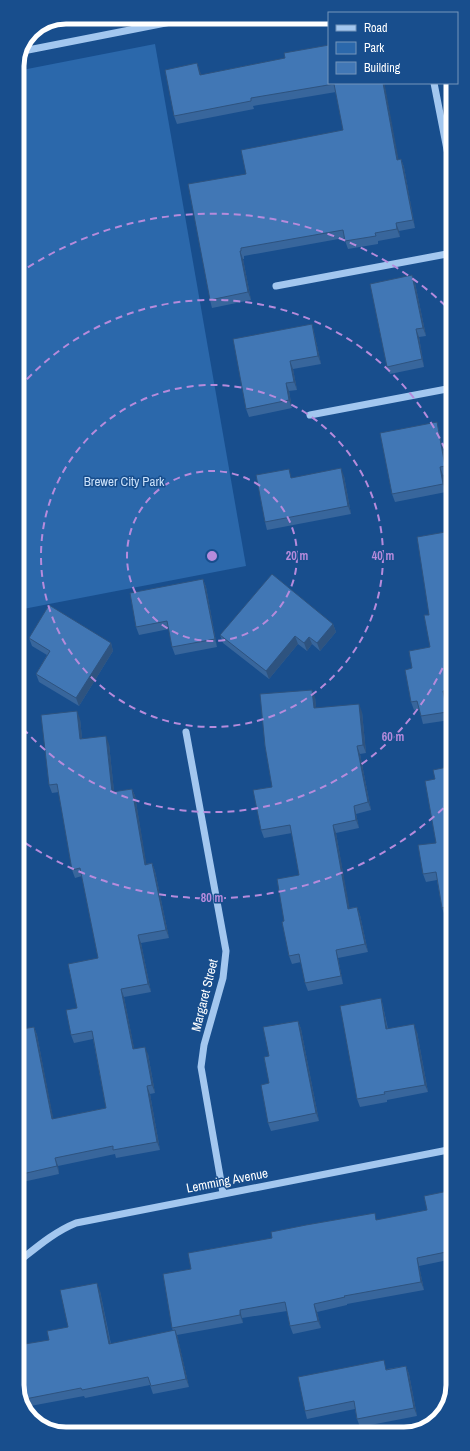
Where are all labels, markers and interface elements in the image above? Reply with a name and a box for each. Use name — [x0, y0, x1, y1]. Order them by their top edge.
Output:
legend — [328, 12, 458, 84]
text: Road — [364, 20, 388, 36]
text: Park — [364, 40, 384, 56]
text: Building — [364, 60, 401, 76]
park label: Brewer City Park — [84, 473, 165, 490]
text: 20 m — [286, 548, 308, 564]
text: 40 m — [372, 548, 394, 564]
centre of rings — [205, 549, 219, 563]
text: 60 m — [382, 729, 404, 745]
text: 80 m — [201, 890, 223, 906]
street label: Margaret Street — [187, 957, 222, 1033]
street label: Lemming Avenue — [185, 1164, 269, 1197]

